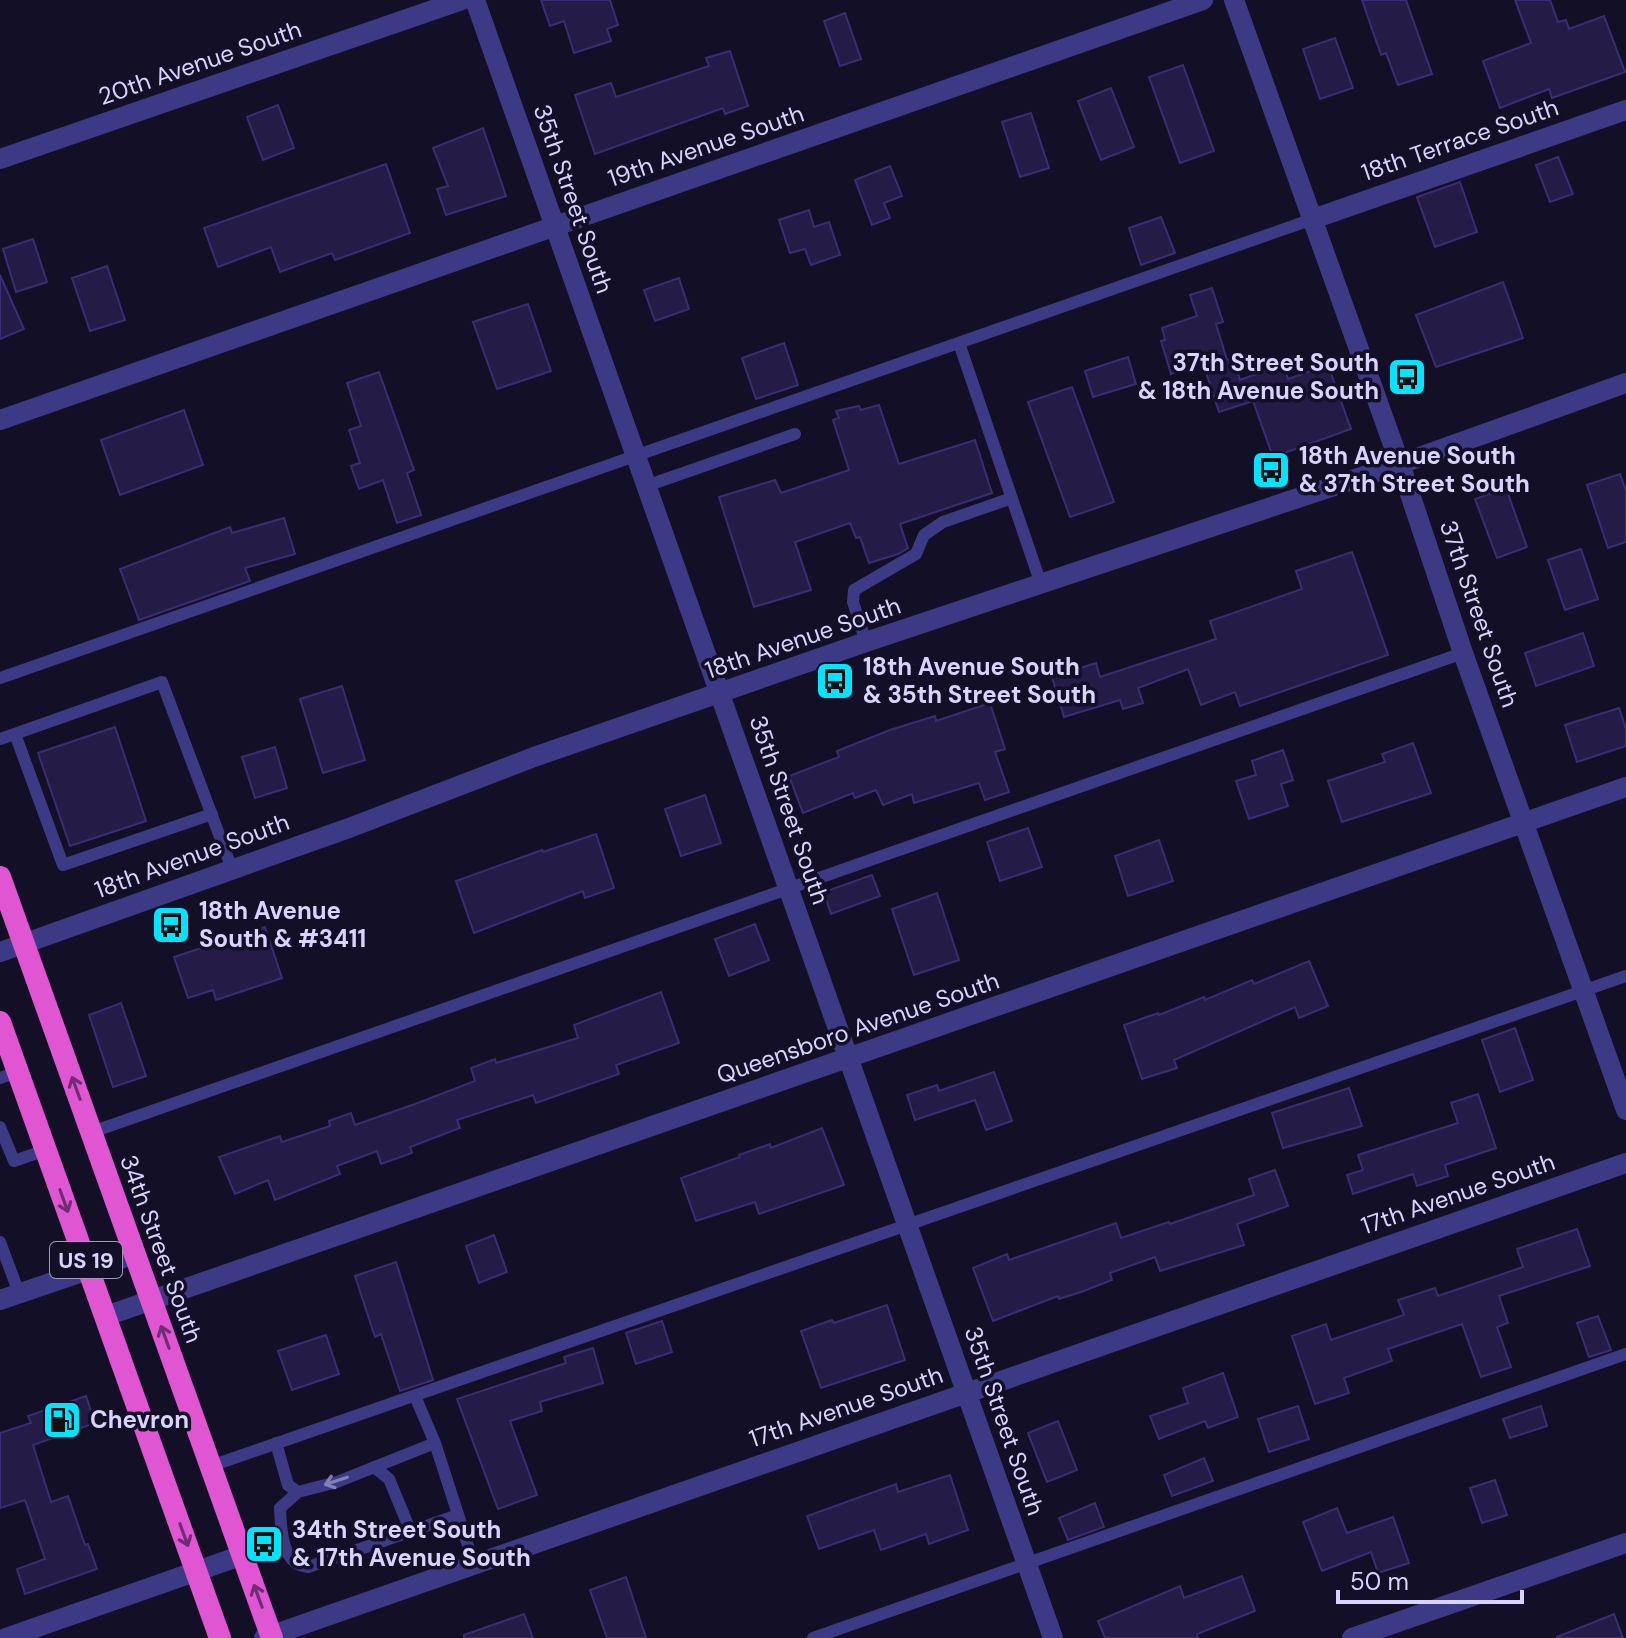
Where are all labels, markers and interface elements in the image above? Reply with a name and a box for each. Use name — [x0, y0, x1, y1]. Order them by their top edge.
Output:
street label: 20th Avenue South — [94, 13, 305, 112]
street label: 18th Terrace South — [1357, 91, 1562, 188]
street label: 19th Avenue South — [604, 97, 808, 194]
street label: 35th Street South — [527, 100, 620, 297]
place label: 37th Street South & 18th Avenue South — [1138, 347, 1379, 406]
bus stop icon: 37th Street South & 18th Avenue South — [1386, 356, 1428, 398]
place label: 18th Avenue South & 37th Street South — [1299, 440, 1530, 499]
bus stop icon: 18th Avenue South & 37th Street South — [1250, 449, 1292, 491]
street label: 37th Street South — [1433, 516, 1526, 711]
street label: 18th Avenue South — [701, 590, 905, 686]
place label: 18th Avenue South & 35th Street South — [863, 651, 1096, 710]
bus stop icon: 18th Avenue South & 35th Street South — [814, 660, 856, 702]
street label: 35th Street South — [743, 711, 836, 908]
street label: 18th Avenue South — [90, 806, 293, 905]
place label: 18th Avenue South & #3411 — [199, 895, 366, 954]
bus stop icon: 18th Avenue South & #3411 — [150, 904, 192, 946]
street label: Queensboro Avenue South — [712, 965, 1003, 1090]
one-way arrow — [68, 1076, 82, 1101]
street label: 17th Avenue South — [1357, 1146, 1559, 1241]
street label: 34th Street South — [113, 1151, 210, 1347]
one-way arrow — [58, 1188, 73, 1213]
road number: US 19 — [50, 1242, 122, 1278]
street label: 35th Street South — [958, 1322, 1051, 1519]
one-way arrow — [157, 1325, 171, 1350]
street label: 17th Avenue South — [745, 1359, 947, 1454]
fuel station icon: Chevron — [41, 1399, 83, 1441]
place label: Chevron — [90, 1404, 189, 1435]
one-way arrow — [324, 1475, 349, 1490]
place label: 34th Street South & 17th Avenue South — [292, 1514, 531, 1573]
one-way arrow — [178, 1522, 192, 1547]
bus stop icon: 34th Street South & 17th Avenue South — [243, 1523, 285, 1565]
scale bar — [1338, 1554, 1522, 1604]
text: 50 m — [1350, 1566, 1409, 1597]
one-way arrow — [249, 1584, 264, 1609]

